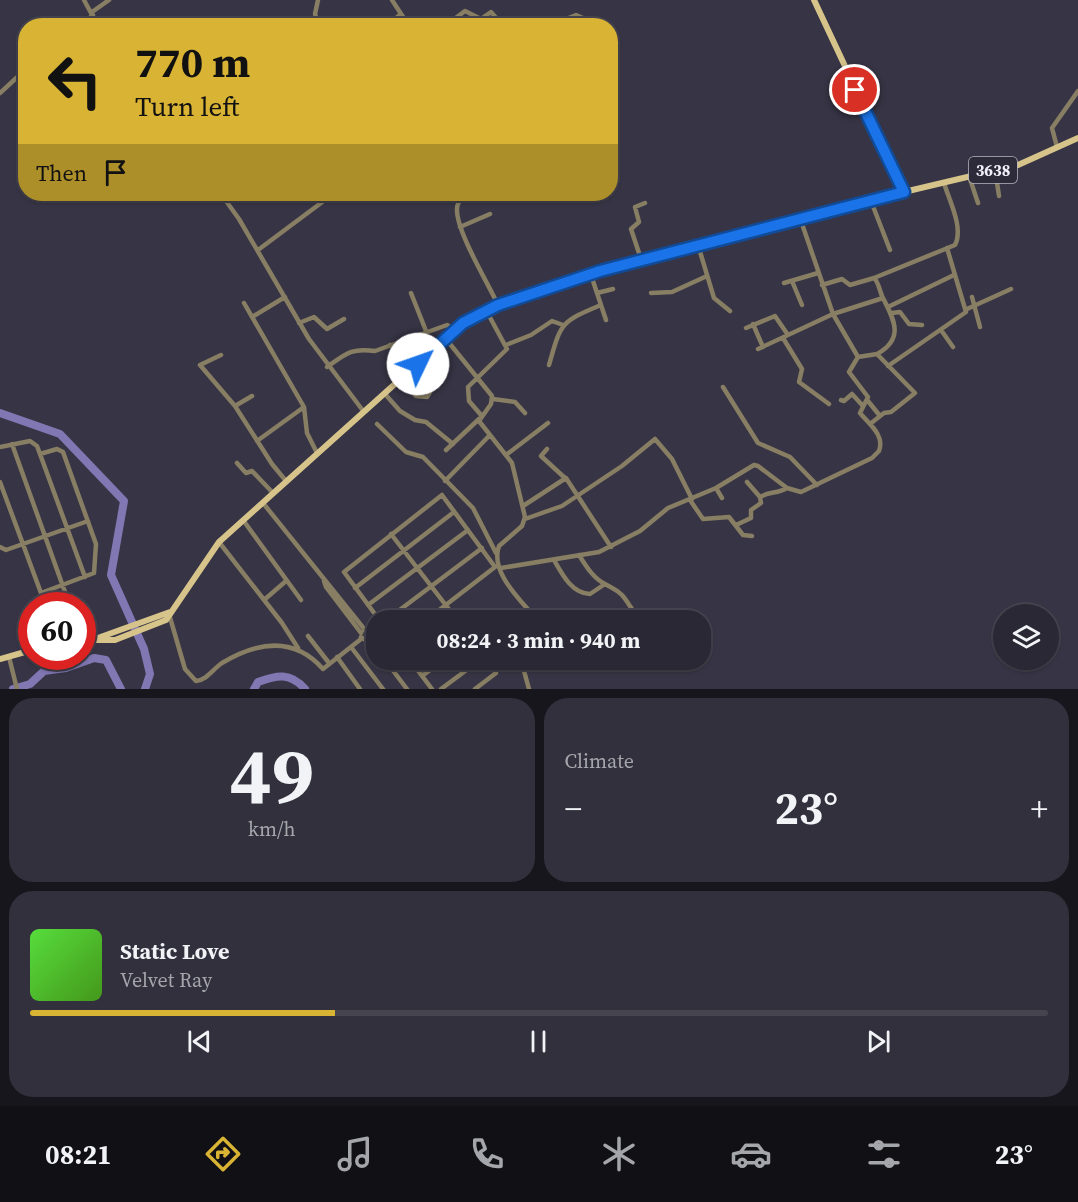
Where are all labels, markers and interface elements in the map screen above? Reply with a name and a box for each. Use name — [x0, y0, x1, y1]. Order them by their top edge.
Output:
text: 770 m — [135, 33, 250, 91]
icon: left — [36, 42, 114, 120]
pin — [829, 64, 880, 115]
icon: arrive — [838, 73, 871, 106]
text: Turn left — [135, 88, 239, 125]
icon: arrive — [99, 156, 132, 189]
road number: 3638 — [969, 157, 1017, 183]
text: Then — [36, 158, 87, 188]
position arrow — [386, 332, 450, 396]
speed limit sign: 60 — [18, 592, 96, 670]
map controls — [993, 604, 1059, 670]
button: layers — [993, 604, 1059, 670]
text: 08:24 · 3 min · 940 m — [437, 625, 640, 655]
text: 49 — [229, 722, 314, 829]
text: Climate — [565, 747, 634, 775]
text: 23° — [774, 777, 838, 839]
text: − — [565, 786, 582, 831]
text: + — [1030, 786, 1048, 831]
text: km/h — [248, 815, 296, 843]
text: Static Love — [120, 936, 230, 966]
text: Velvet Ray — [120, 966, 212, 994]
icon: previous — [183, 1025, 216, 1058]
icon: pause — [522, 1025, 555, 1058]
icon: next — [862, 1025, 895, 1058]
icon: directions — [202, 1133, 244, 1175]
icon: music — [334, 1133, 376, 1175]
icon: phone — [466, 1133, 508, 1175]
icon: climate — [598, 1133, 640, 1175]
icon: car — [730, 1133, 772, 1175]
icon: filters — [863, 1133, 905, 1175]
text: 08:21 — [45, 1136, 112, 1173]
text: 23° — [995, 1136, 1033, 1173]

